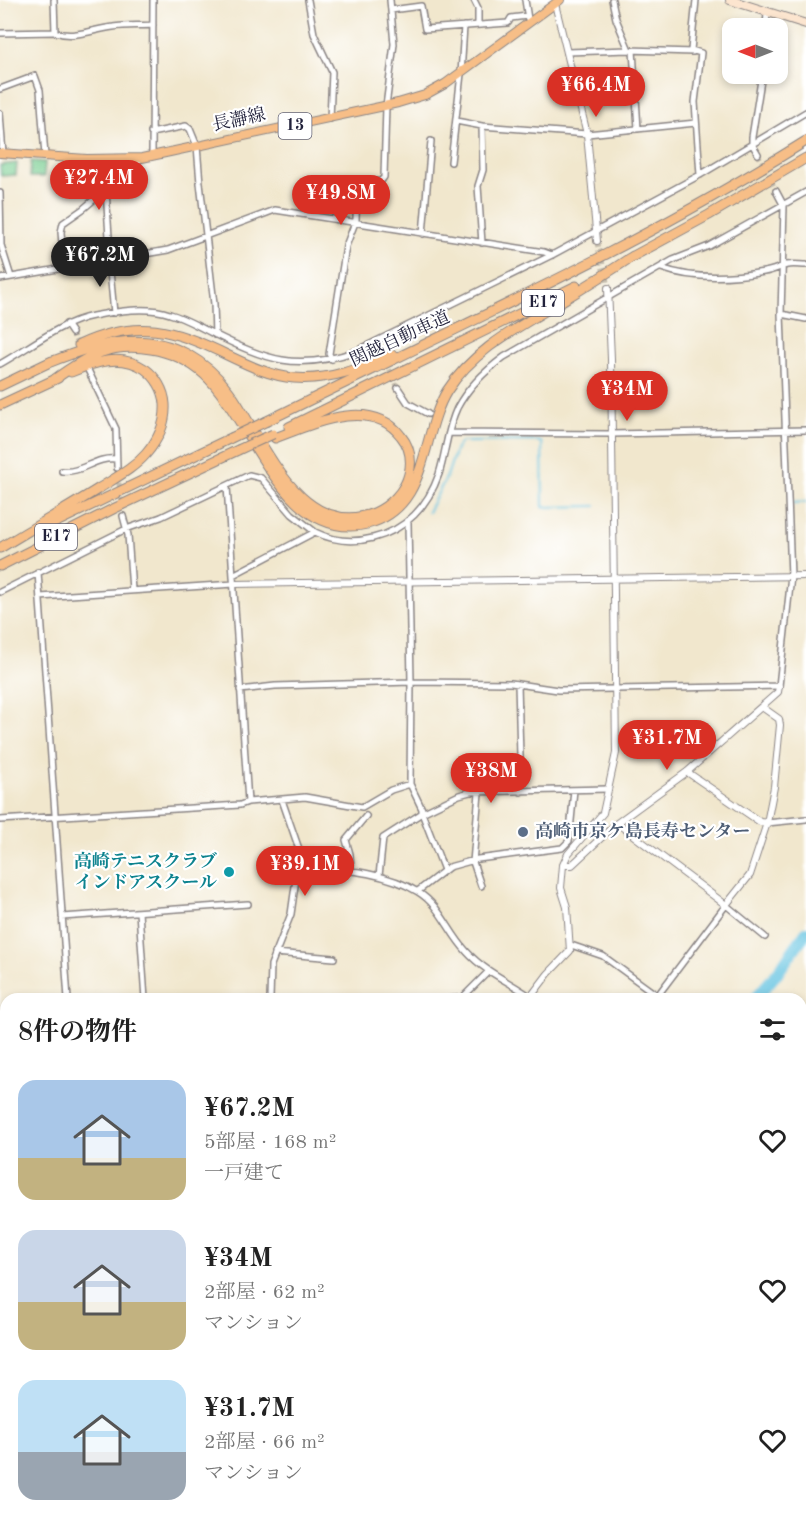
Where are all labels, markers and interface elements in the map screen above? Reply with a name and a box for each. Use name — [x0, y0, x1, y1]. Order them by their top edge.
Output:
north arrow — [722, 18, 788, 84]
map controls — [722, 18, 788, 84]
pin: ¥66.4M — [547, 67, 645, 118]
text: ¥66.4M — [561, 76, 631, 96]
street label: 長瀞線 — [210, 104, 267, 134]
road number: 13 — [278, 113, 312, 139]
pin: ¥27.4M — [50, 160, 148, 211]
text: ¥27.4M — [64, 169, 134, 189]
pin: ¥49.8M — [292, 175, 390, 226]
text: ¥49.8M — [306, 184, 376, 204]
pin: ¥67.2M — [51, 237, 149, 288]
text: ¥67.2M — [65, 246, 135, 266]
road number: E17 — [522, 290, 564, 316]
street label: 関越自動車道 — [346, 306, 453, 370]
pin: ¥34M — [591, 371, 663, 422]
text: ¥34M — [601, 380, 653, 400]
road number: E17 — [35, 524, 77, 550]
pin: ¥31.7M — [618, 720, 716, 771]
text: ¥31.7M — [632, 729, 702, 749]
pin: ¥38M — [455, 753, 527, 804]
text: ¥38M — [465, 762, 517, 782]
place label: 高崎市京ケ島長寿センター — [535, 821, 750, 841]
marker: 高崎市京ケ島長寿センター — [516, 825, 530, 839]
pin: ¥39.1M — [256, 846, 354, 897]
place label: 高崎テニスクラブ インドアスクール — [74, 851, 217, 892]
text: ¥39.1M — [270, 855, 340, 875]
marker: 高崎テニスクラブ インドアスクール — [222, 865, 236, 879]
icon: filters — [756, 1013, 789, 1046]
text: 8件の物件 — [18, 1020, 137, 1046]
text: ¥67.2M — [204, 1096, 295, 1122]
icon: home — [66, 1104, 138, 1176]
icon: heart — [756, 1124, 789, 1157]
text: 5部屋 · 168 m² — [204, 1133, 336, 1153]
text: 一戸建て — [204, 1164, 284, 1184]
text: ¥34M — [204, 1246, 272, 1272]
icon: home — [66, 1254, 138, 1326]
icon: heart — [756, 1274, 789, 1307]
text: 2部屋 · 62 m² — [204, 1283, 325, 1303]
text: マンション — [204, 1314, 303, 1334]
text: ¥31.7M — [204, 1396, 295, 1422]
icon: home — [66, 1404, 138, 1476]
icon: heart — [756, 1424, 789, 1457]
text: 2部屋 · 66 m² — [204, 1433, 325, 1453]
text: マンション — [204, 1464, 303, 1484]

